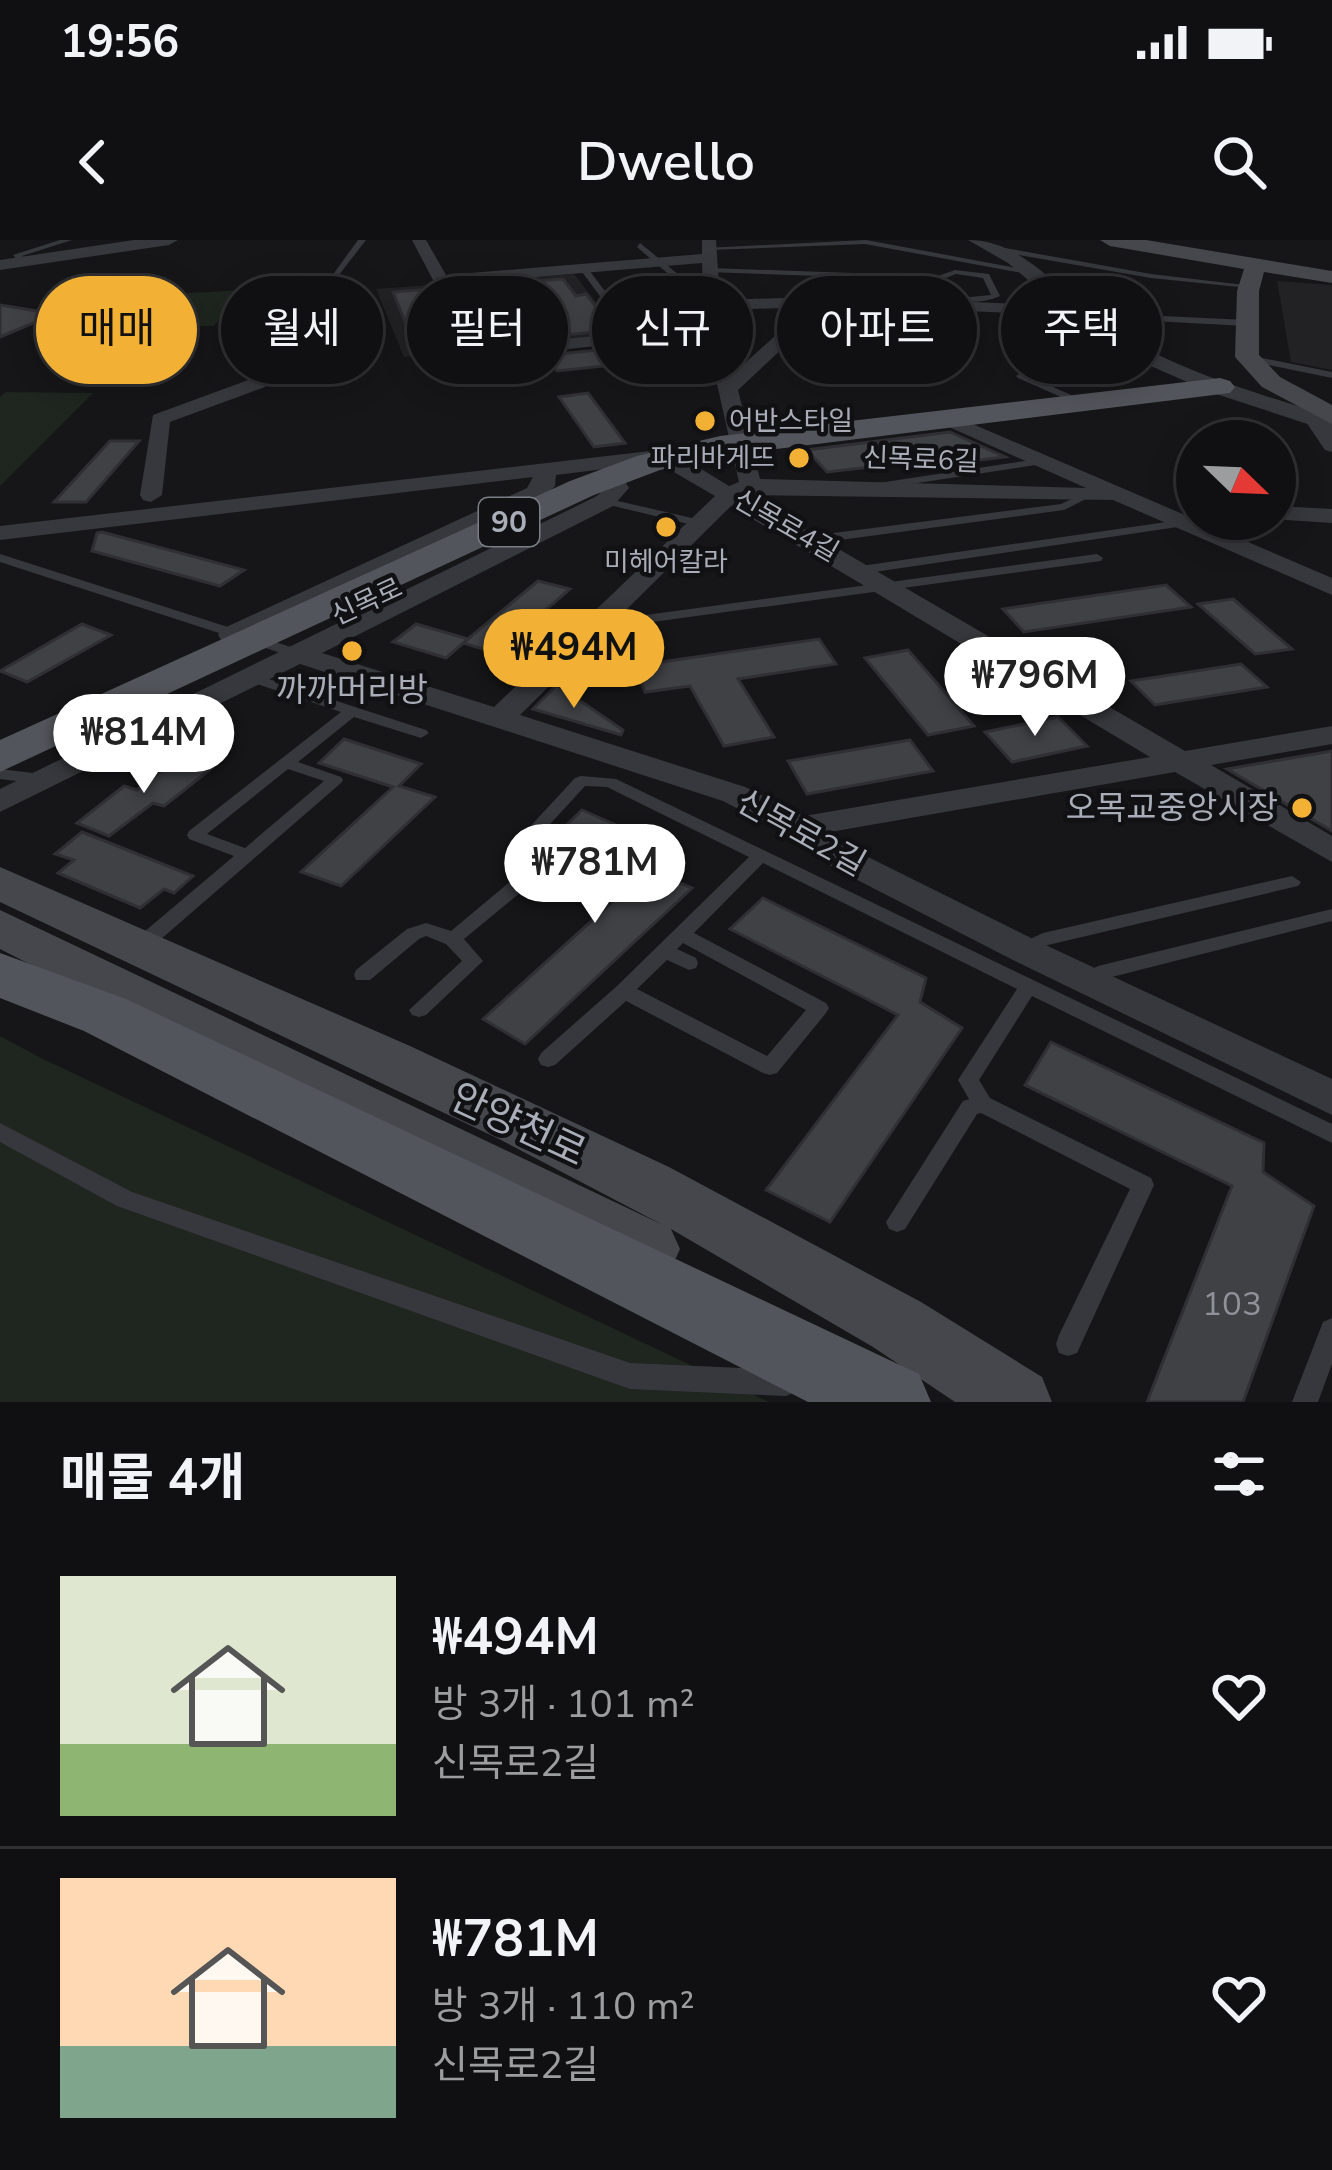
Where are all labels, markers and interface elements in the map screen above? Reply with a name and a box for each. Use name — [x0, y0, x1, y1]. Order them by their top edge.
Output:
text: 19:56 — [60, 12, 179, 73]
text: Dwello — [577, 125, 755, 199]
icon: back — [60, 129, 126, 195]
icon: search — [1206, 129, 1272, 195]
chip: 매매 — [36, 276, 197, 384]
chip: 월세 — [221, 276, 383, 384]
chip: 필터 — [407, 276, 568, 384]
chip: 신규 — [592, 276, 753, 384]
chip: 아파트 — [777, 276, 977, 384]
chip: 주택 — [1001, 276, 1162, 384]
place label: 어반스타일 — [729, 403, 853, 440]
marker: 어반스타일 — [692, 408, 718, 434]
north arrow — [1176, 420, 1296, 540]
map controls — [1176, 420, 1296, 540]
street label: 신목로6길 — [863, 439, 979, 481]
place label: 파리바게뜨 — [651, 440, 775, 477]
marker: 파리바게뜨 — [786, 445, 812, 471]
street label: 신목로4길 — [727, 481, 845, 571]
road number: 90 — [479, 498, 539, 546]
marker: 미헤어칼라 — [653, 514, 679, 540]
place label: 미헤어칼라 — [604, 544, 728, 581]
street label: 신목로 — [325, 569, 409, 635]
pin: ₩494M — [490, 609, 658, 711]
text: ₩494M — [510, 621, 638, 674]
pin: ₩796M — [951, 637, 1119, 739]
marker: 까까머리방 — [339, 638, 365, 664]
text: ₩796M — [971, 649, 1099, 702]
place label: 까까머리방 — [276, 668, 428, 713]
pin: ₩814M — [60, 694, 228, 796]
text: ₩814M — [80, 706, 208, 759]
street label: 신목로2길 — [728, 779, 874, 887]
place label: 오목교중앙시장 — [1065, 786, 1278, 831]
marker: 오목교중앙시장 — [1289, 795, 1315, 821]
pin: ₩781M — [511, 824, 679, 926]
text: ₩781M — [531, 836, 659, 889]
street label: 안양천로 — [442, 1071, 594, 1179]
house number: 103 — [1202, 1282, 1262, 1327]
icon: filters — [1206, 1441, 1272, 1507]
text: 매물 4개 — [60, 1443, 245, 1513]
text: ₩494M — [432, 1602, 599, 1672]
icon: home — [156, 1624, 300, 1768]
icon: heart — [1206, 1663, 1272, 1729]
text: 방 3개 · 101 m² — [432, 1678, 695, 1731]
text: 신목로2길 — [432, 1737, 599, 1790]
text: ₩781M — [432, 1904, 599, 1974]
icon: home — [156, 1926, 300, 2070]
icon: heart — [1206, 1965, 1272, 2031]
text: 방 3개 · 110 m² — [432, 1980, 695, 2033]
text: 신목로2길 — [432, 2039, 599, 2092]

